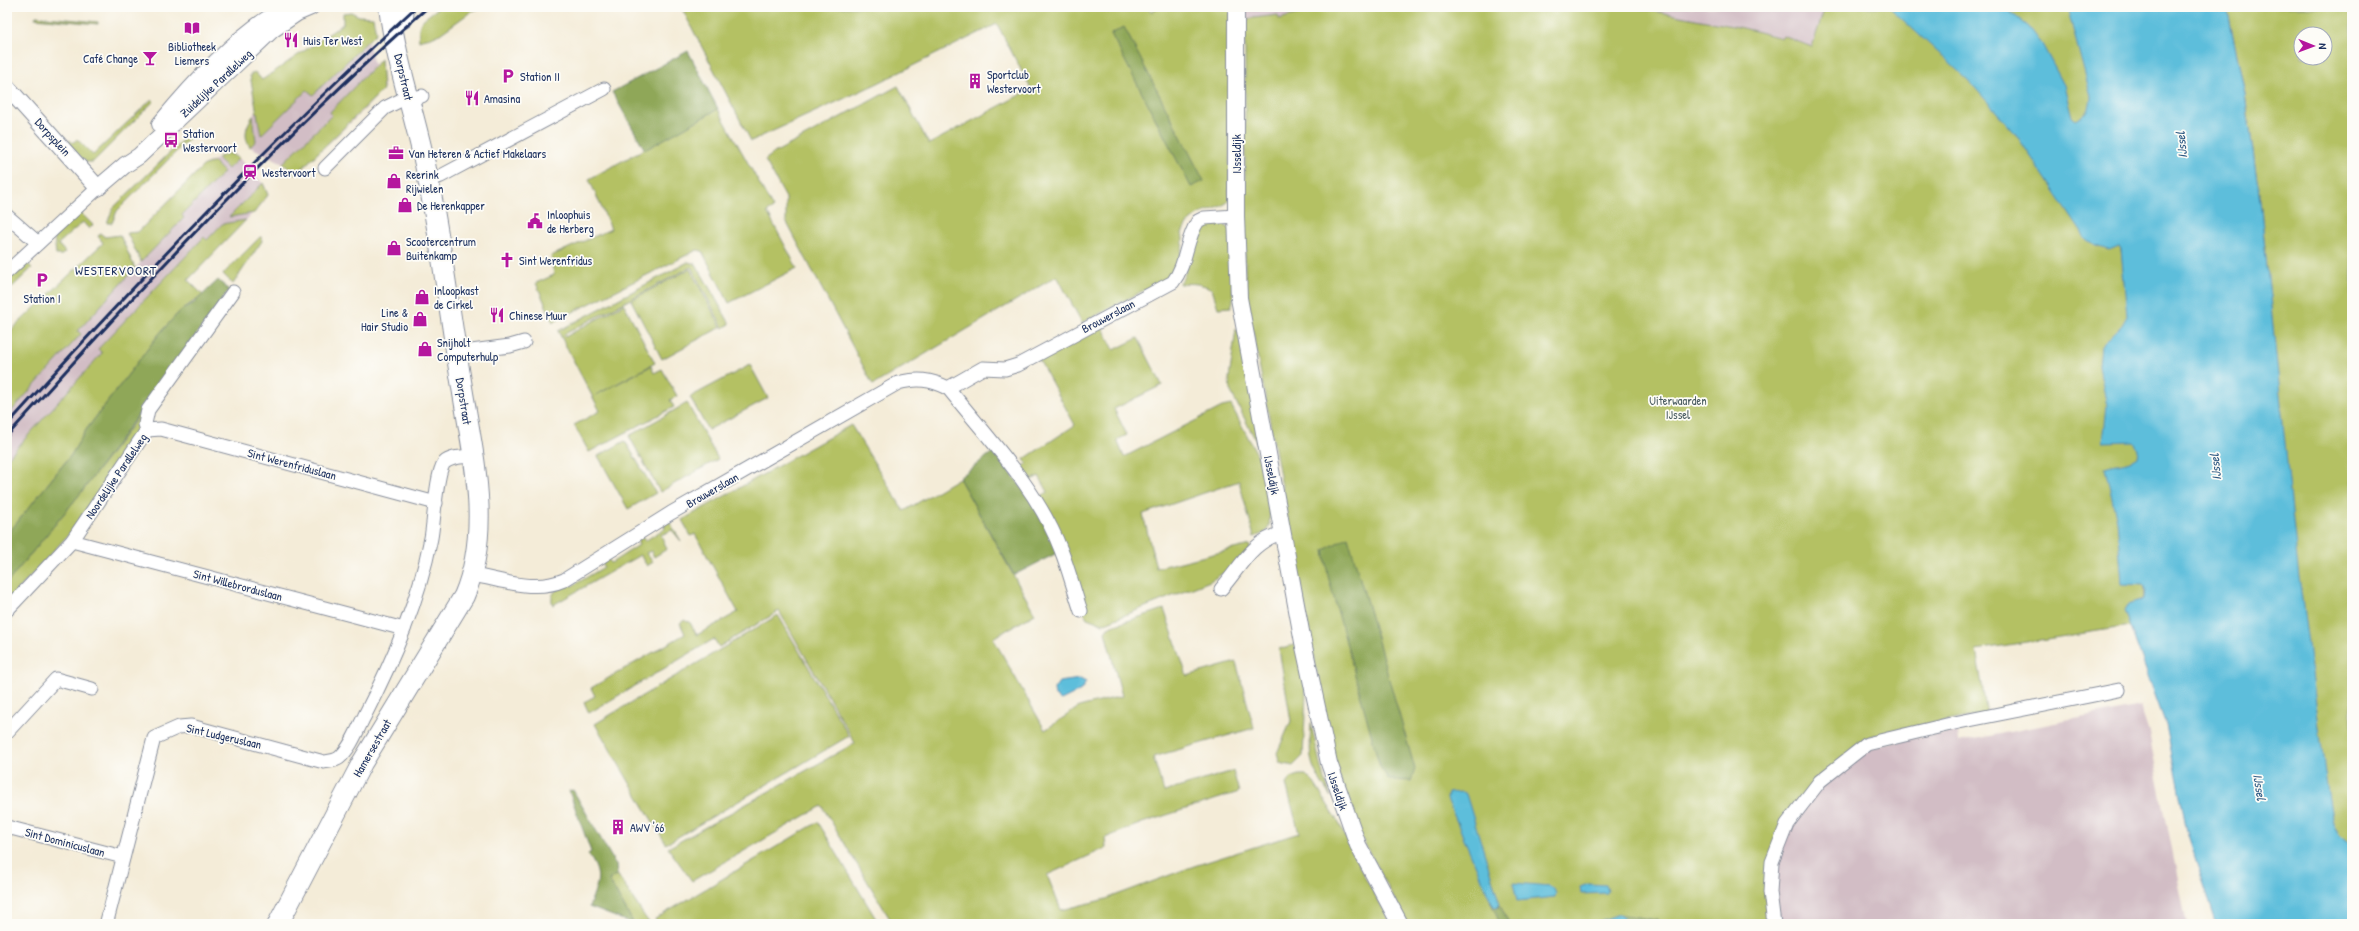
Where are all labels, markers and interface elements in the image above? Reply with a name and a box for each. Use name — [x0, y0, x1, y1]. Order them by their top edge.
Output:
library icon: Bibliotheek Liemers — [183, 19, 201, 37]
north arrow — [2293, 26, 2333, 66]
restaurant icon: Huis Ter West — [282, 31, 300, 49]
place label: Huis Ter West — [303, 32, 363, 49]
place label: Bibliotheek Liemers — [168, 38, 216, 69]
text: N — [2316, 43, 2330, 49]
street label: Zuidelijke Parallelweg — [176, 45, 256, 121]
bar icon: Café Change — [141, 49, 159, 67]
place label: Café Change — [83, 50, 138, 67]
street label: Dorpstraat — [390, 52, 418, 103]
place label: Sportclub Westervoort — [987, 66, 1041, 97]
parking icon: Station II — [499, 67, 517, 85]
place label: Station II — [520, 68, 560, 85]
building icon: Sportclub Westervoort — [966, 72, 984, 90]
restaurant icon: Amasina — [463, 89, 481, 107]
place label: Amasina — [484, 90, 520, 107]
street label: Dorpsplein — [31, 114, 75, 160]
place label: Station Westervoort — [183, 125, 237, 156]
water label: IJssel — [2171, 130, 2191, 159]
bus stop icon: Station Westervoort — [162, 131, 180, 149]
street label: IJsseldijk — [1228, 134, 1245, 174]
office icon: Van Heteren & Actief Makelaars — [387, 144, 405, 162]
place label: Van Heteren & Actief Makelaars — [408, 145, 547, 162]
station icon: Westervoort — [241, 163, 259, 181]
place label: Westervoort — [262, 164, 316, 181]
place label: Reerink Rijwielen — [406, 166, 443, 197]
shop icon: Reerink Rijwielen — [385, 172, 403, 190]
shop icon: De Herenkapper — [396, 196, 414, 214]
place label: De Herenkapper — [417, 197, 485, 214]
place label: Inloophuis de Herberg — [547, 206, 594, 237]
public building icon: Inloophuis de Herberg — [526, 212, 544, 230]
place label: Scootercentrum Buitenkamp — [406, 233, 476, 264]
shop icon: Scootercentrum Buitenkamp — [385, 239, 403, 257]
church icon: Sint Werenfridus — [498, 251, 516, 269]
place label: Sint Werenfridus — [519, 252, 593, 269]
district label: WESTERVOORT — [75, 261, 157, 279]
parking icon: Station I — [33, 271, 51, 289]
place label: Inloopkast de Cirkel — [434, 282, 480, 313]
shop icon: Inloopkast de Cirkel — [413, 288, 431, 306]
place label: Station I — [24, 290, 61, 307]
street label: Brouwerslaan — [1078, 295, 1138, 337]
place label: Line & Hair Studio — [361, 304, 408, 335]
restaurant icon: Chinese Muur — [488, 306, 506, 324]
place label: Chinese Muur — [509, 307, 567, 324]
shop icon: Line & Hair Studio — [411, 310, 429, 328]
place label: Snijholt Computerhulp — [437, 334, 498, 365]
shop icon: Snijholt Computerhulp — [416, 340, 434, 358]
street label: Dorpstraat — [452, 376, 476, 426]
park label: Uiterwaarden IJssel — [1649, 392, 1707, 423]
street label: Noordelijke Parallelweg — [81, 430, 151, 522]
street label: Sint Werenfriduslaan — [246, 444, 338, 484]
water label: IJssel — [2205, 452, 2225, 481]
street label: IJsseldijk — [1260, 454, 1284, 496]
street label: Brouwerslaan — [683, 468, 741, 512]
street label: Sint Willebrorduslaan — [192, 565, 284, 605]
street label: Hamersestraat — [349, 715, 396, 780]
street label: Sint Ludgeruslaan — [185, 719, 263, 753]
street label: IJsseldijk — [1324, 769, 1352, 813]
water label: IJssel — [2249, 772, 2271, 802]
building icon: AWV '66 — [609, 818, 627, 836]
place label: AWV '66 — [630, 819, 665, 836]
street label: Sint Dominicuslaan — [23, 823, 107, 861]

